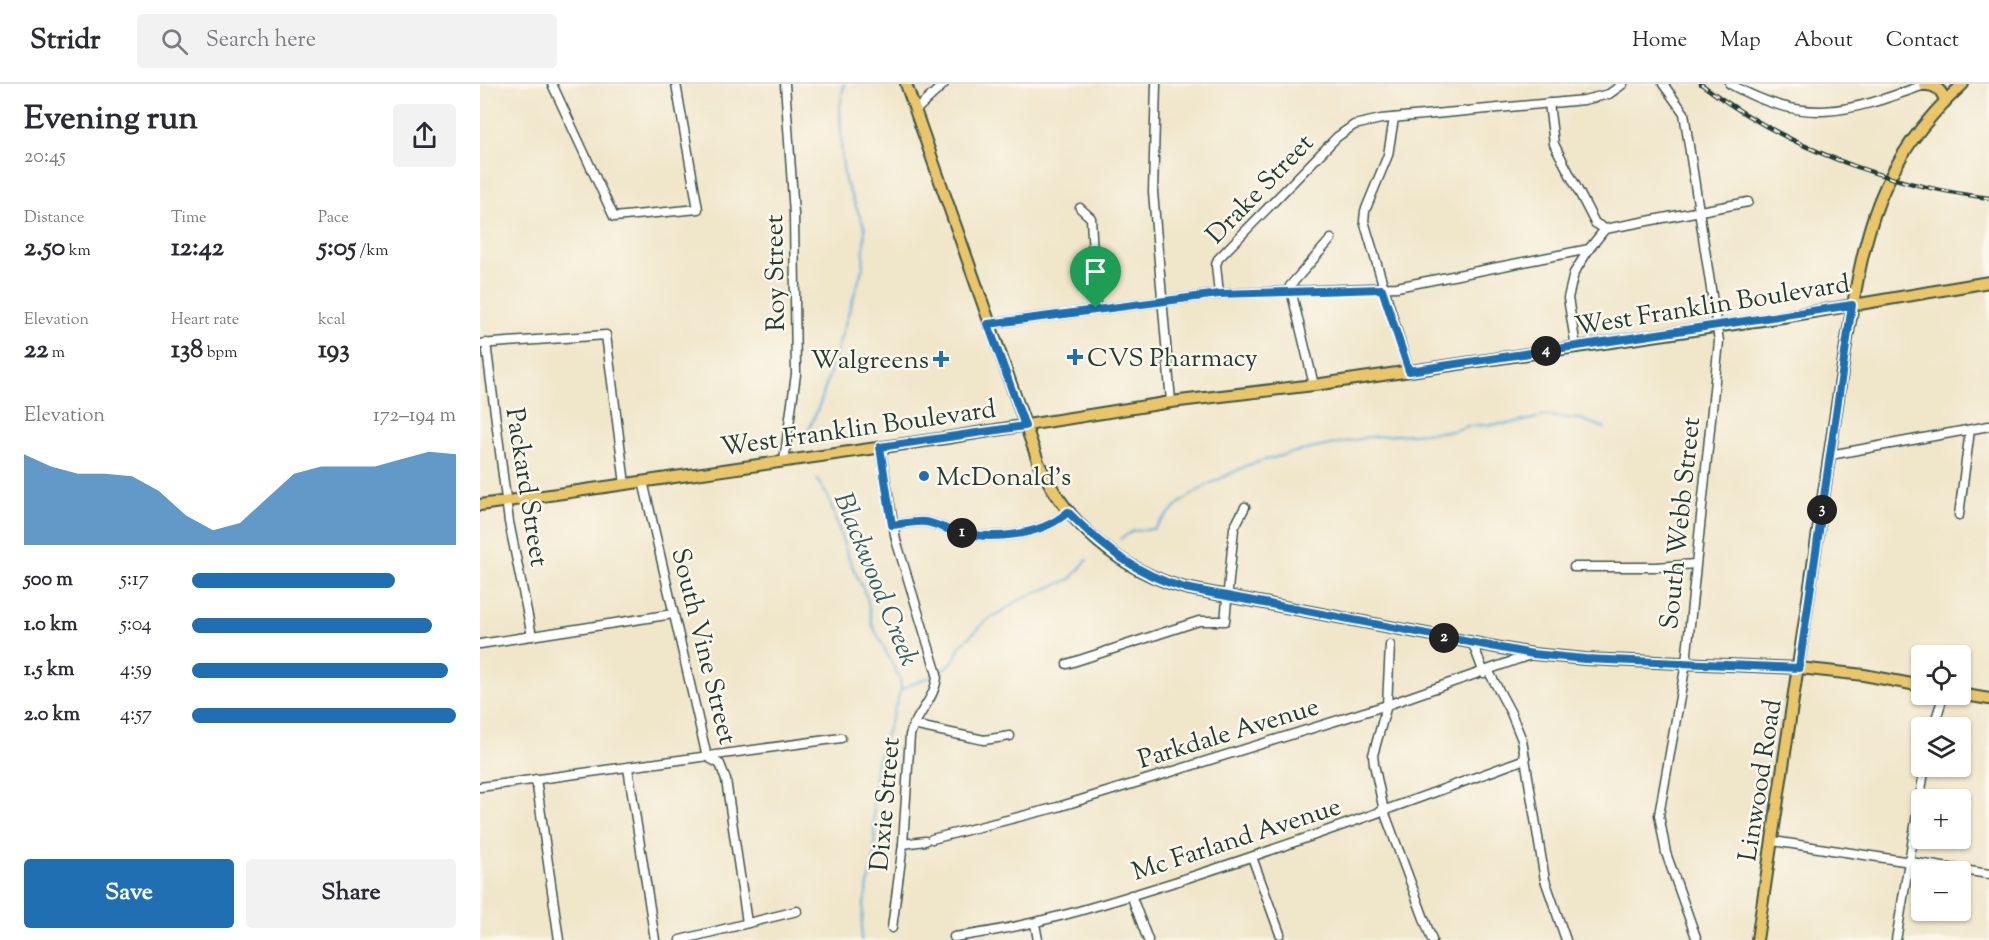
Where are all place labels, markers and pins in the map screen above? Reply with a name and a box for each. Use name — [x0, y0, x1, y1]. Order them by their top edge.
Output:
pin — [1070, 246, 1121, 308]
pin: 4 — [1531, 336, 1561, 366]
place label: CVS Pharmacy — [1087, 341, 1258, 378]
place label: Walgreens — [810, 343, 929, 380]
marker: CVS Pharmacy — [1068, 350, 1082, 364]
marker: Walgreens — [934, 352, 948, 366]
place label: McDonald's — [936, 460, 1071, 497]
marker: McDonald's — [917, 469, 931, 483]
pin: 3 — [1807, 495, 1837, 525]
pin: 1 — [947, 518, 977, 548]
pin: 2 — [1429, 623, 1459, 653]

